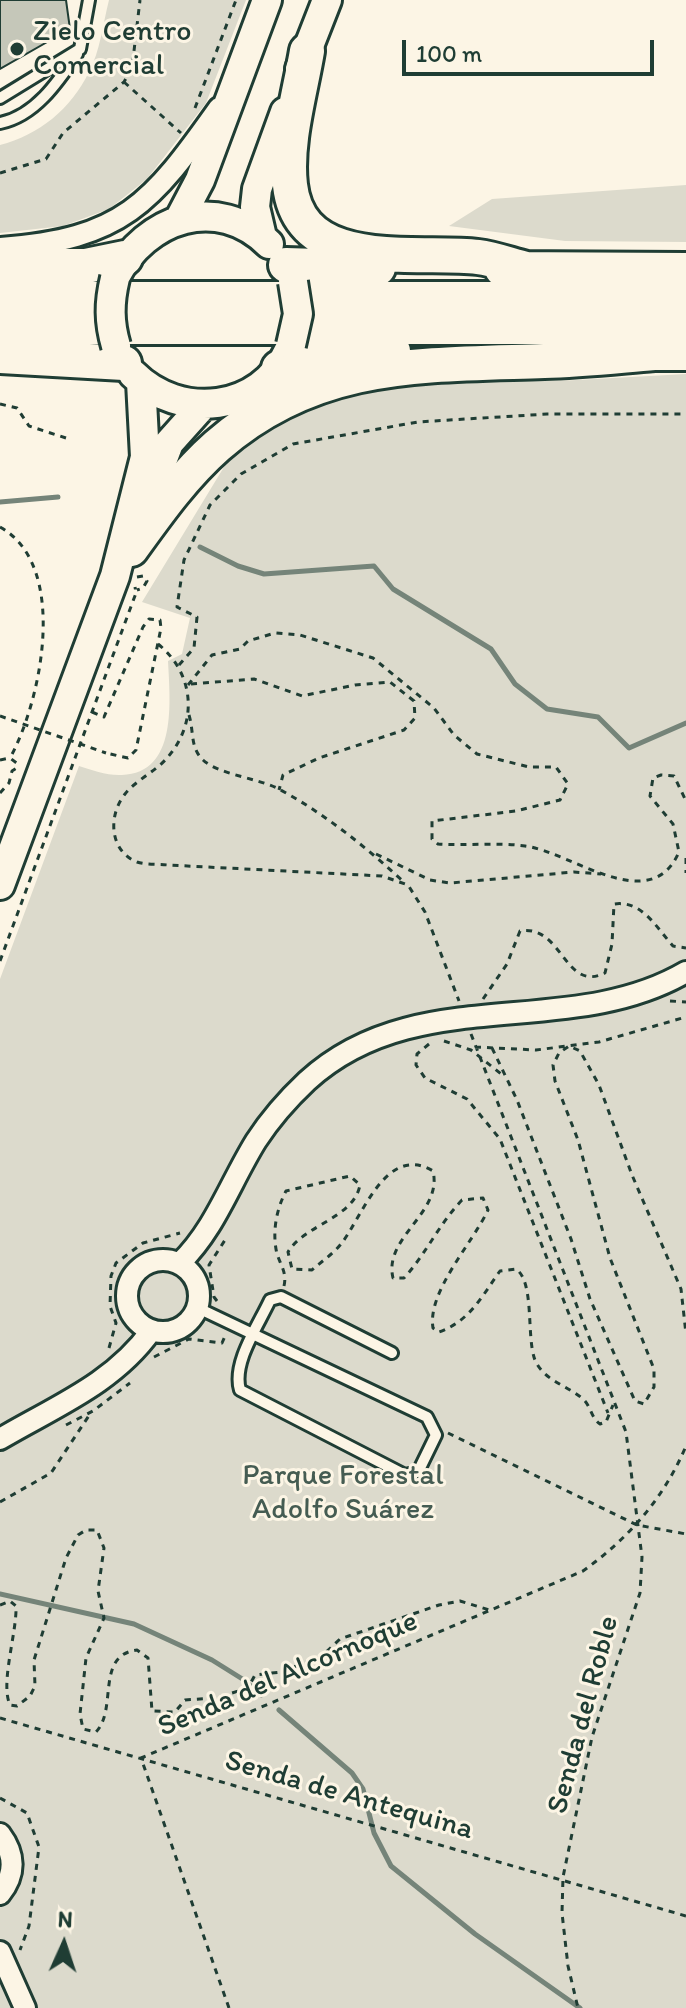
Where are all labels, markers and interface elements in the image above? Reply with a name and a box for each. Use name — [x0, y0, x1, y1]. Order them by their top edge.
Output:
place label: Zielo Centro Comercial — [33, 14, 191, 84]
scale bar — [406, 24, 658, 74]
text: 100 m — [416, 39, 482, 68]
marker: Zielo Centro Comercial — [8, 40, 26, 58]
park label: Parque Forestal Adolfo Suárez — [242, 1458, 444, 1528]
street label: Senda del Alcornoque — [153, 1604, 423, 1746]
street label: Senda del Roble — [540, 1612, 628, 1818]
street label: Senda de Antequina — [221, 1743, 477, 1849]
north arrow — [24, 1904, 104, 1984]
text: N — [57, 1906, 73, 1933]

